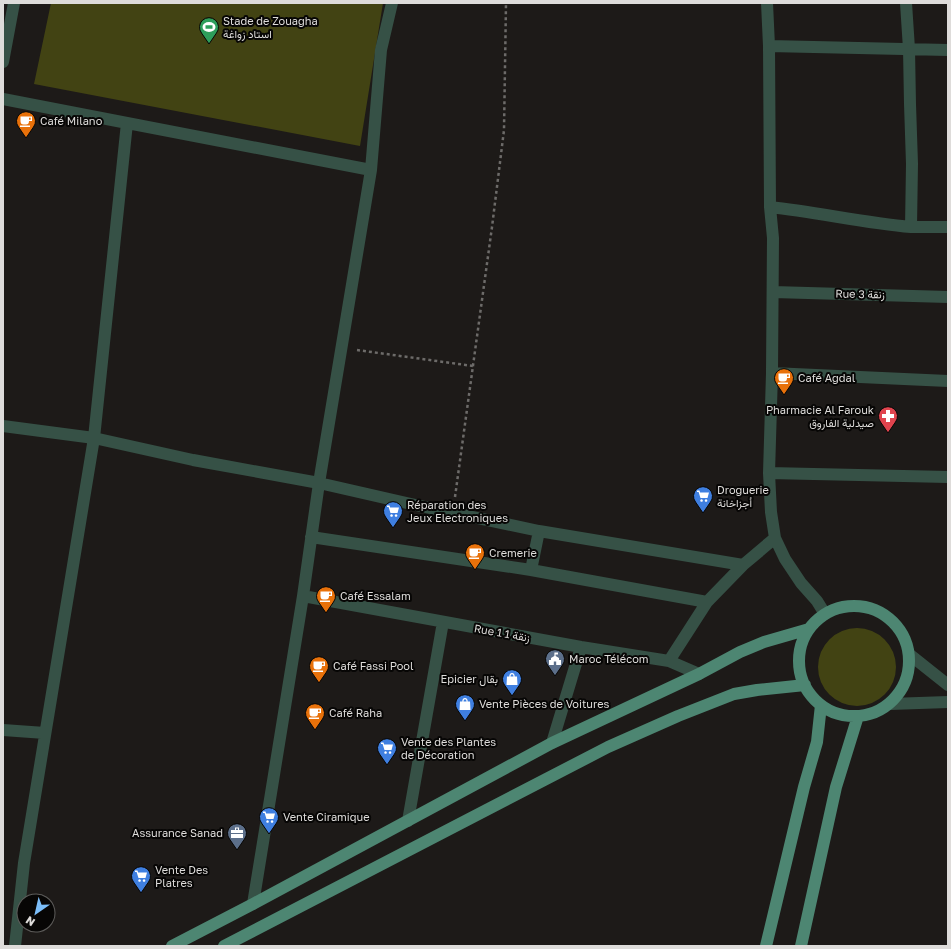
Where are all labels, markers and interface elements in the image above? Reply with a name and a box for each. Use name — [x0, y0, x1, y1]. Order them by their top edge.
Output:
place label: Stade de Zouagha استاد زواغة — [223, 14, 318, 41]
sports icon: Stade de Zouagha استاد زواغة — [198, 16, 220, 44]
cafe icon: Café Milano — [15, 110, 37, 138]
place label: Café Milano — [40, 114, 103, 127]
street label: Rue 3 زنقة — [835, 287, 885, 301]
cafe icon: Café Agdal — [773, 367, 795, 395]
place label: Café Agdal — [798, 371, 856, 384]
place label: Pharmacie Al Farouk صيدلية الفاروق — [766, 403, 874, 430]
pharmacy icon: Pharmacie Al Farouk صيدلية الفاروق — [877, 405, 899, 433]
place label: Droguerie أجزاخانة — [717, 483, 769, 510]
supermarket icon: Droguerie أجزاخانة — [692, 485, 714, 513]
place label: Réparation des Jeux Electroniques — [407, 498, 508, 524]
supermarket icon: Réparation des Jeux Electroniques — [382, 500, 404, 528]
cafe icon: Cremerie — [464, 542, 486, 570]
place label: Cremerie — [489, 546, 537, 559]
cafe icon: Café Essalam — [315, 585, 337, 613]
place label: Café Essalam — [340, 589, 411, 602]
street label: Rue 1 زنقة 1 — [473, 621, 531, 645]
public building icon: Maroc Télécom — [544, 648, 566, 676]
place label: Maroc Télécom — [569, 652, 649, 665]
cafe icon: Café Fassi Pool — [308, 655, 330, 683]
place label: Café Fassi Pool — [333, 659, 414, 672]
shop icon: Epicier بقال — [501, 668, 523, 696]
place label: Epicier بقال — [441, 672, 498, 686]
shop icon: Vente Pièces de Voitures — [454, 693, 476, 721]
place label: Vente Pièces de Voitures — [479, 697, 610, 710]
cafe icon: Café Raha — [304, 702, 326, 730]
place label: Café Raha — [329, 706, 382, 719]
place label: Vente des Plantes de Décoration — [401, 735, 496, 761]
supermarket icon: Vente des Plantes de Décoration — [376, 737, 398, 765]
supermarket icon: Vente Ciramique — [258, 806, 280, 834]
place label: Vente Ciramique — [283, 810, 370, 823]
office icon: Assurance Sanad — [226, 822, 248, 850]
place label: Assurance Sanad — [132, 826, 223, 839]
place label: Vente Des Platres — [155, 863, 208, 889]
supermarket icon: Vente Des Platres — [130, 865, 152, 893]
north arrow — [16, 893, 56, 933]
text: N — [23, 914, 37, 929]

